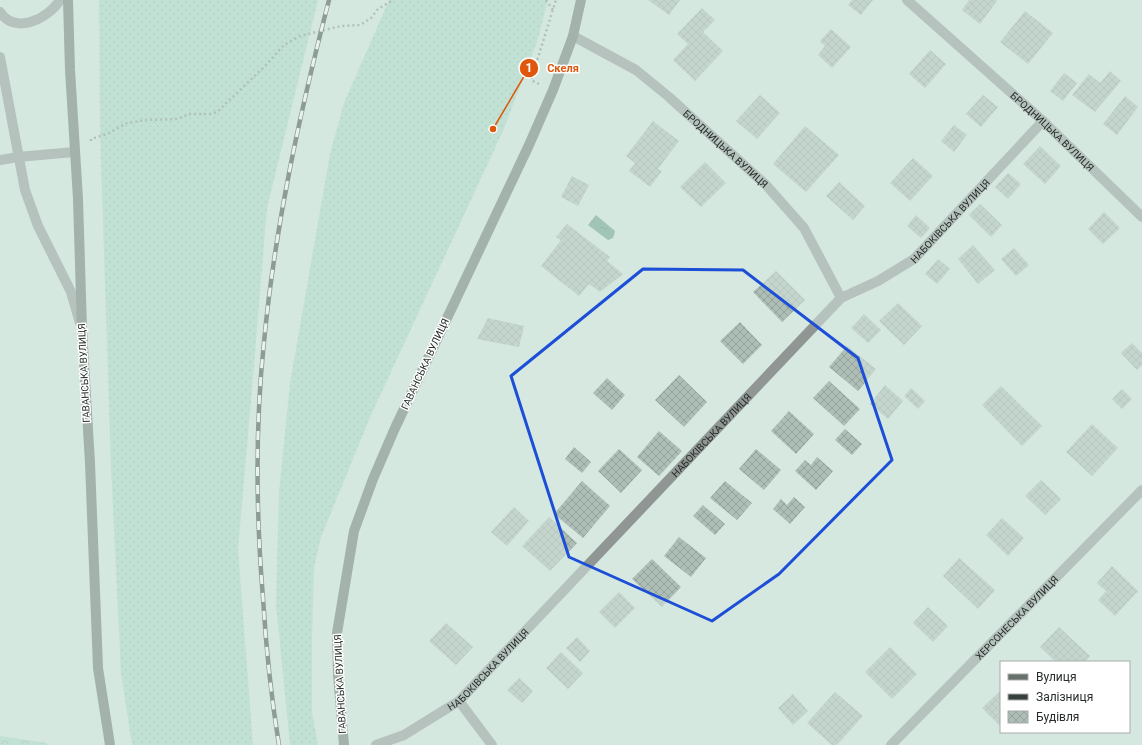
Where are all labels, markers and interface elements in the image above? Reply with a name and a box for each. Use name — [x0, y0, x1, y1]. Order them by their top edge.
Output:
callout: Скеля — [519, 57, 587, 80]
text: 1 — [526, 61, 532, 75]
text: Скеля — [547, 62, 579, 75]
street label: БРОДНИЦЬКА ВУЛИЦЯ — [1009, 89, 1096, 173]
street label: БРОДНИЦЬКА ВУЛИЦЯ — [681, 107, 770, 190]
street label: НАБОКІВСЬКА ВУЛИЦЯ — [908, 176, 992, 265]
street label: ГАВАНСЬКА ВУЛИЦЯ — [399, 317, 451, 411]
street label: ГАВАНСЬКА ВУЛИЦЯ — [76, 323, 92, 423]
street label: НАБОКІВСЬКА ВУЛИЦЯ — [669, 391, 753, 479]
street label: ХЕРСОНЕСЬКА ВУЛИЦЯ — [973, 573, 1060, 662]
street label: НАБОКІВСЬКА ВУЛИЦЯ — [445, 626, 530, 712]
street label: ГАВАНСЬКА ВУЛИЦЯ — [332, 634, 348, 734]
legend — [1000, 661, 1130, 733]
text: Вулиця — [1036, 670, 1077, 684]
text: Залізниця — [1036, 690, 1093, 704]
text: Будівля — [1036, 710, 1079, 724]

